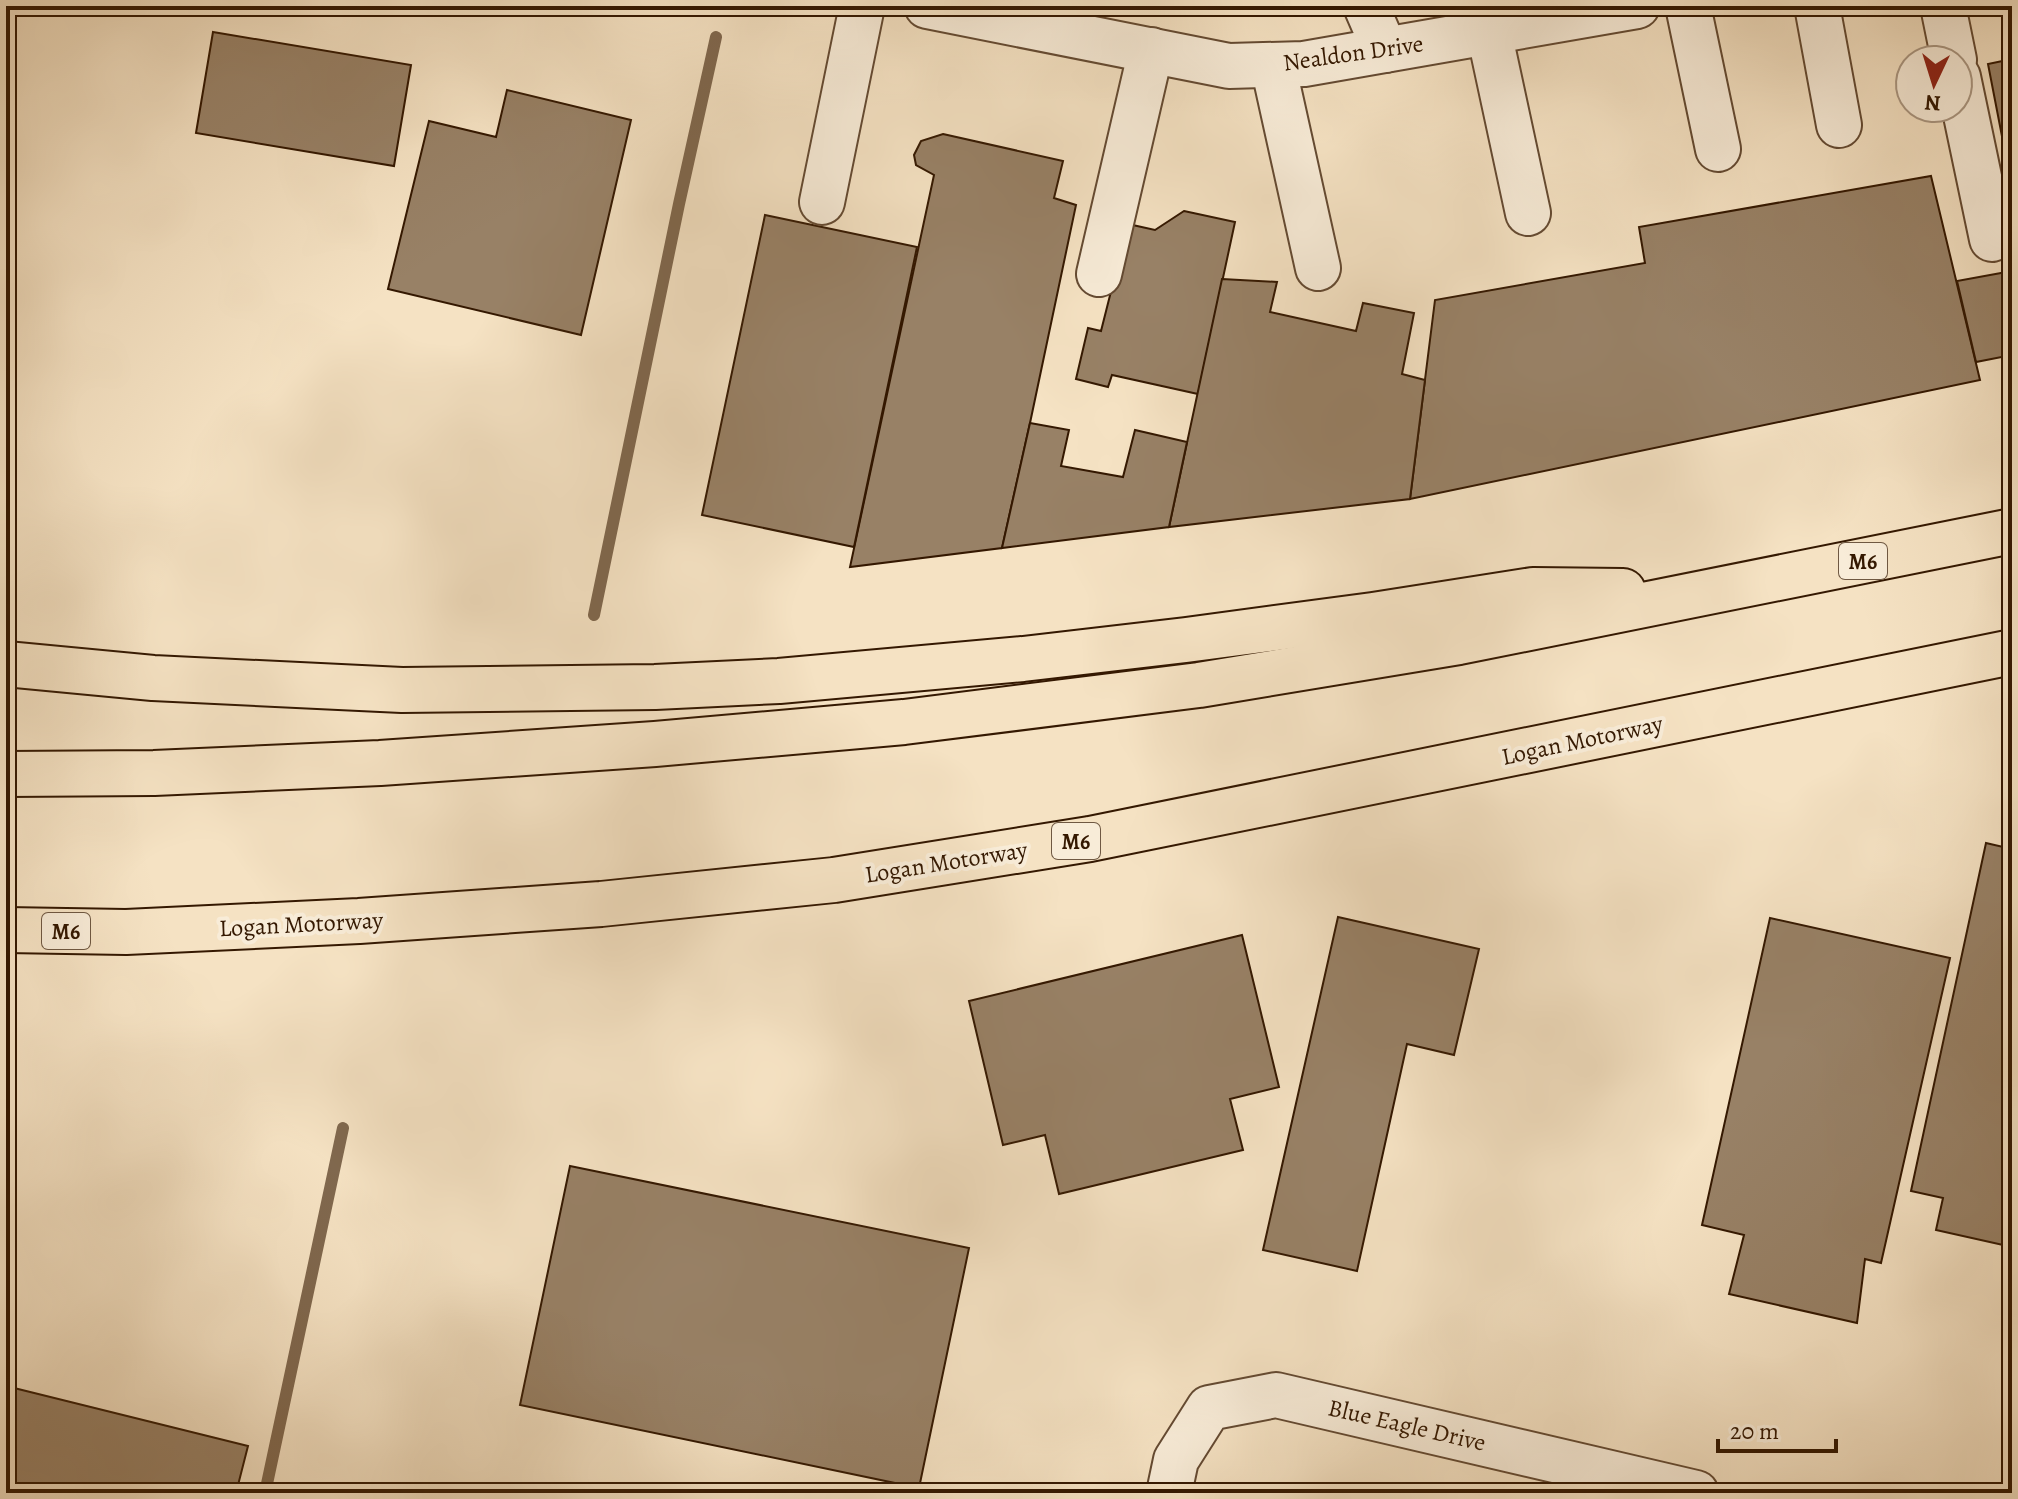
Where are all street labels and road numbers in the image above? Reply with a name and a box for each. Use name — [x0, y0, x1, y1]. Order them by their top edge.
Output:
street label: Nealdon Drive — [1281, 27, 1425, 79]
road number: M6 — [1839, 543, 1887, 579]
street label: Logan Motorway — [1498, 707, 1666, 773]
road number: M6 — [1052, 823, 1100, 859]
street label: Logan Motorway — [862, 833, 1030, 891]
street label: Logan Motorway — [218, 904, 384, 944]
road number: M6 — [42, 913, 90, 949]
street label: Blue Eagle Drive — [1325, 1391, 1489, 1459]

